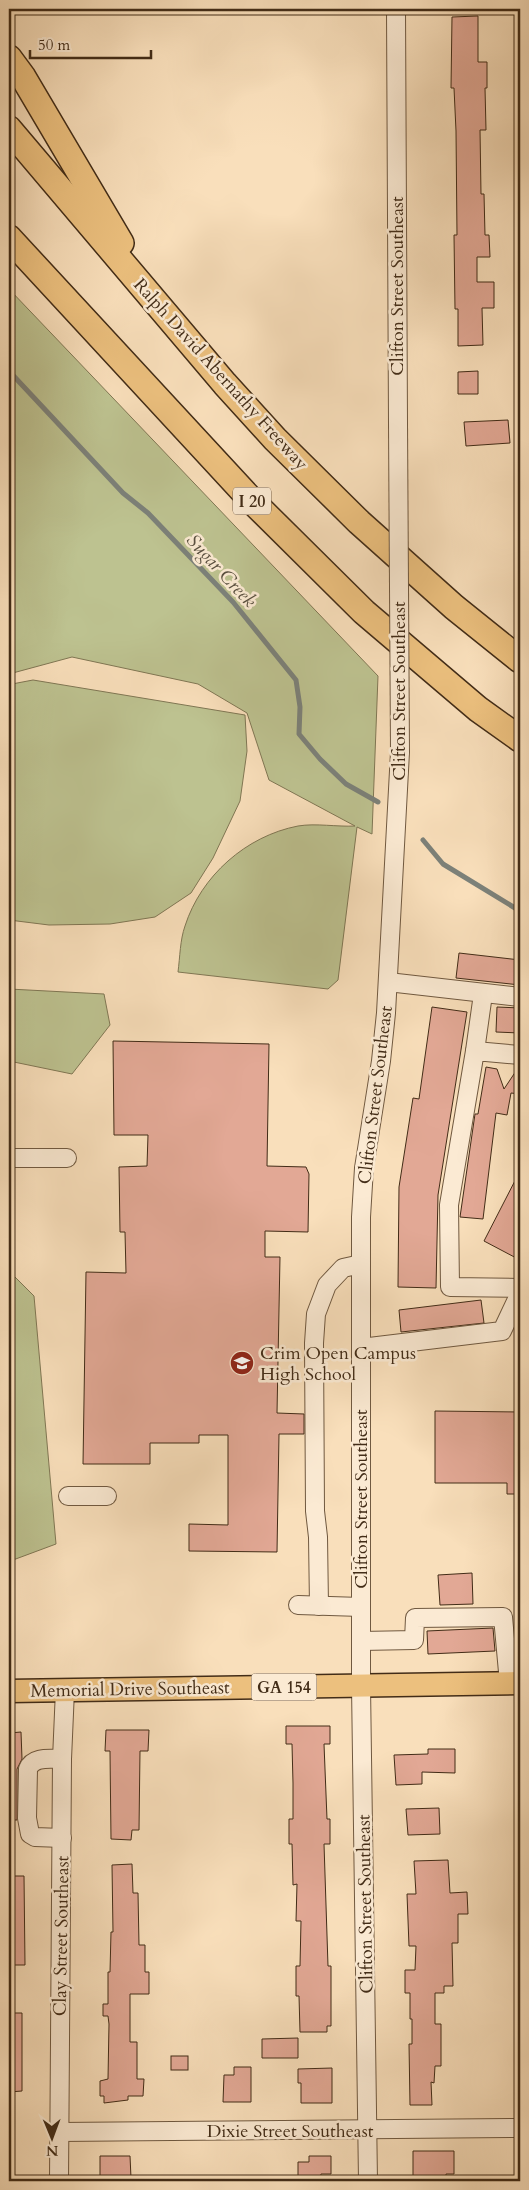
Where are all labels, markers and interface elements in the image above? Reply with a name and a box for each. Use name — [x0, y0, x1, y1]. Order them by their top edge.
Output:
scale bar — [30, 28, 151, 60]
text: 50 m — [38, 35, 70, 55]
street label: Clifton Street Southeast — [385, 196, 410, 376]
street label: Ralph David Abernathy Freeway — [128, 273, 314, 476]
road number: I 20 — [233, 488, 271, 514]
water label: Sugar Creek — [180, 528, 263, 614]
street label: Clifton Street Southeast — [387, 601, 412, 781]
street label: Clifton Street Southeast — [352, 1004, 399, 1186]
place label: Crim Open Campus High School — [260, 1341, 416, 1387]
school or university icon: Crim Open Campus High School — [229, 1350, 255, 1376]
street label: Clifton Street Southeast — [349, 1409, 374, 1589]
road number: GA 154 — [252, 1674, 316, 1700]
street label: Memorial Drive Southeast — [30, 1675, 230, 1704]
street label: Clifton Street Southeast — [351, 1814, 380, 1994]
street label: Clay Street Southeast — [48, 1855, 75, 2016]
north arrow — [28, 2112, 78, 2162]
street label: Dixie Street Southeast — [207, 2119, 374, 2144]
text: N — [46, 2141, 58, 2160]

